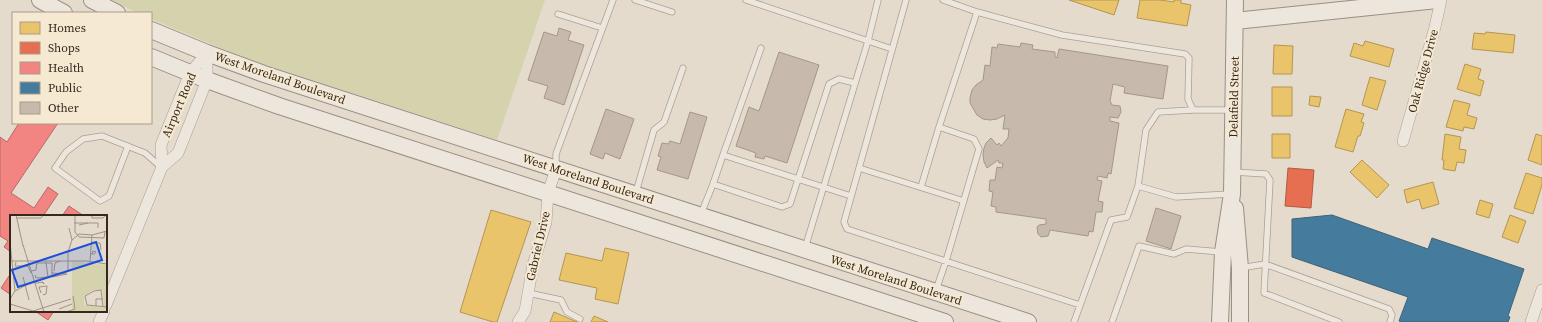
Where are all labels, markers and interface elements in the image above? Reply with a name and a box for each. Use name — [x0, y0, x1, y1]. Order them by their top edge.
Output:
legend — [12, 12, 152, 124]
text: Homes — [48, 20, 86, 36]
street label: Oak Ridge Drive — [1404, 27, 1442, 115]
text: Shops — [48, 40, 80, 56]
street label: West Moreland Boulevard — [212, 48, 348, 108]
street label: Delafield Street — [1225, 56, 1243, 138]
text: Health — [48, 60, 84, 76]
street label: Airport Road — [158, 70, 200, 140]
text: Public — [48, 80, 82, 96]
text: Other — [48, 100, 79, 116]
street label: West Moreland Boulevard — [520, 150, 656, 208]
street label: Gabriel Drive — [522, 210, 554, 282]
inset map — [10, 215, 107, 312]
street label: West Moreland Boulevard — [828, 251, 964, 309]

